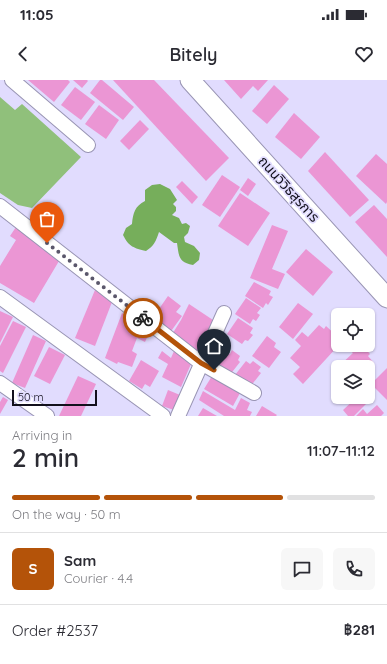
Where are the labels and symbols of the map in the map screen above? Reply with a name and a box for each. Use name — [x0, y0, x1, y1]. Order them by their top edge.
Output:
street label: ถนนวิวิธสุรการ — [255, 152, 323, 226]
pin — [30, 202, 64, 243]
courier — [123, 298, 163, 338]
pin — [197, 329, 231, 370]
scale bar — [12, 388, 97, 407]

